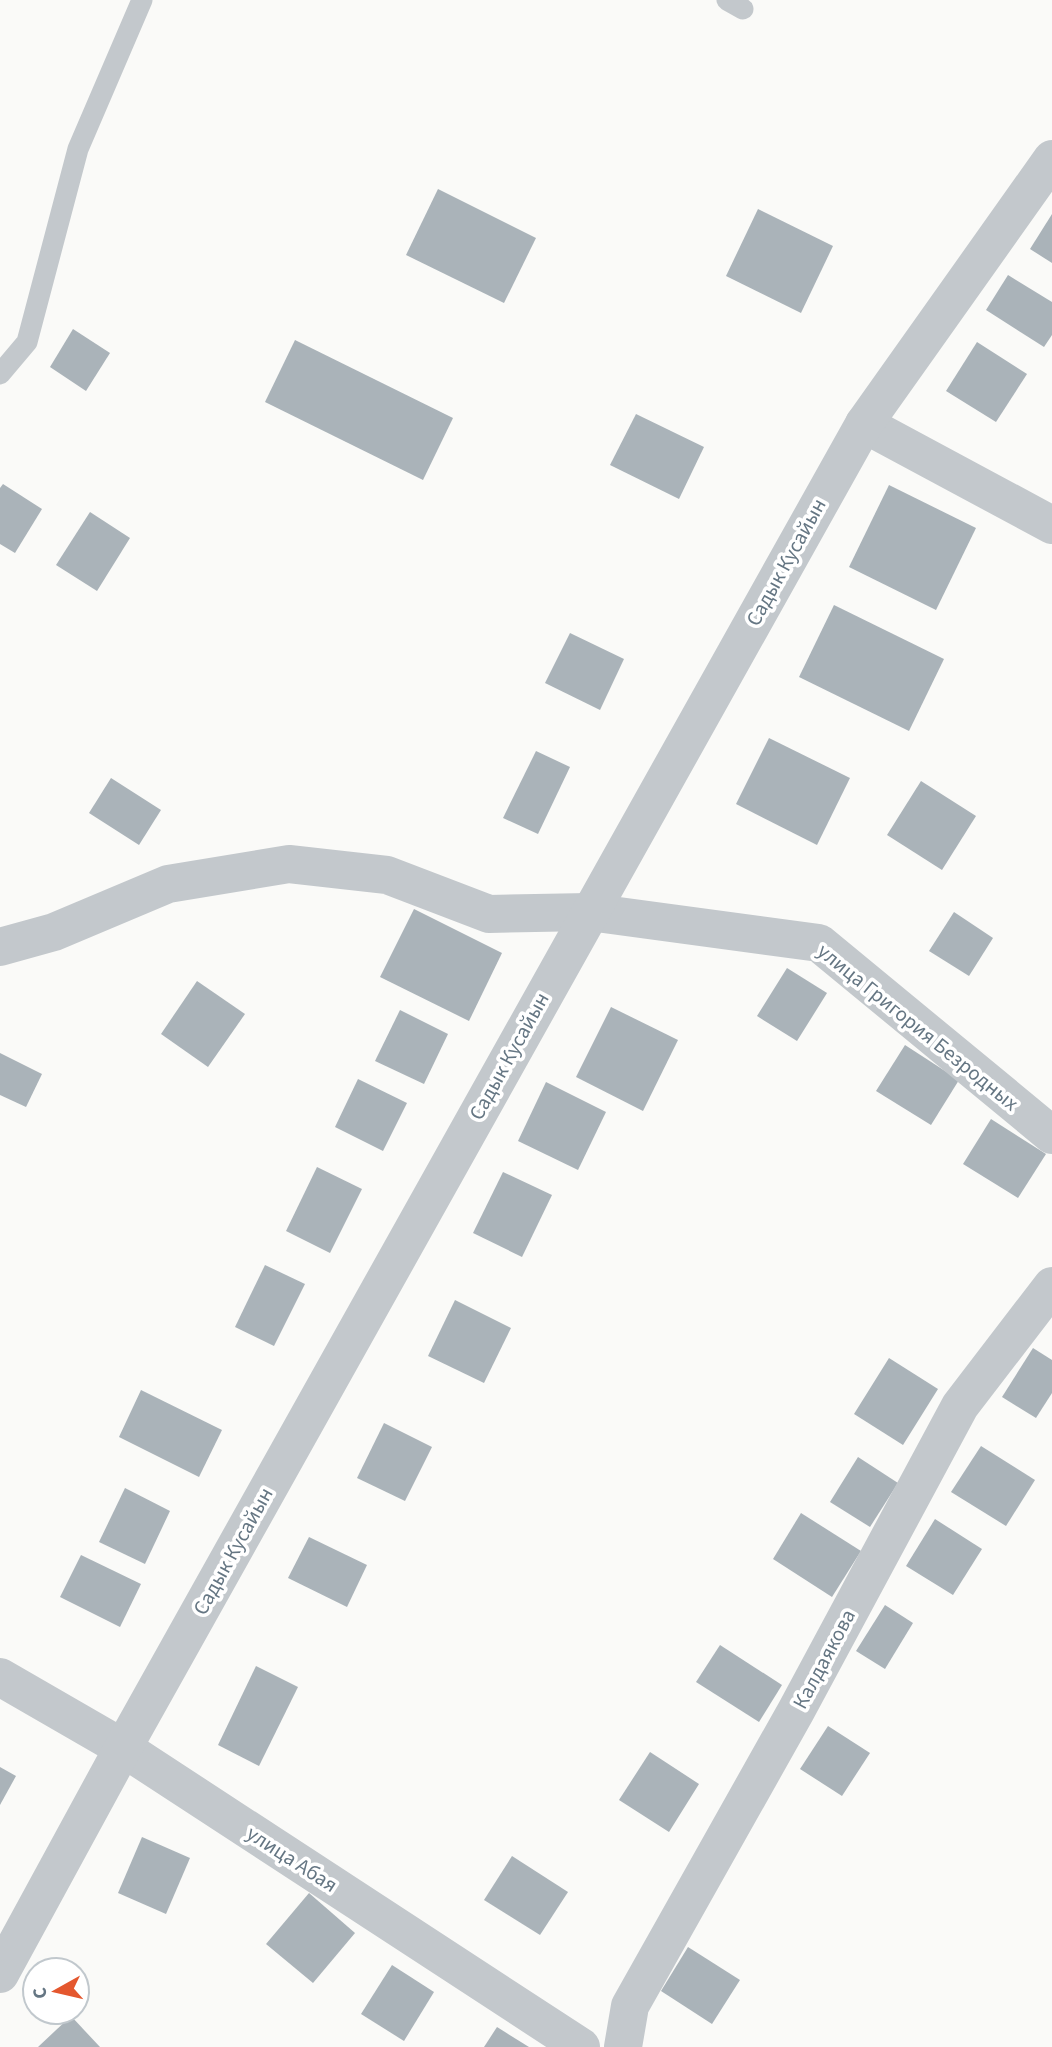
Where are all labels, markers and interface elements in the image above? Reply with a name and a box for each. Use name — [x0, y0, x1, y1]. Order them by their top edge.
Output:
street label: Садык Кусайын — [739, 493, 833, 631]
street label: улица Григория Безродных — [811, 936, 1026, 1118]
street label: Садык Кусайын — [462, 987, 556, 1125]
street label: Садык Кусайын — [186, 1482, 280, 1620]
street label: Калдаякова — [785, 1604, 863, 1714]
street label: улица Абая — [241, 1818, 343, 1900]
north arrow — [21, 1956, 91, 2026]
text: С — [27, 1986, 55, 2001]

